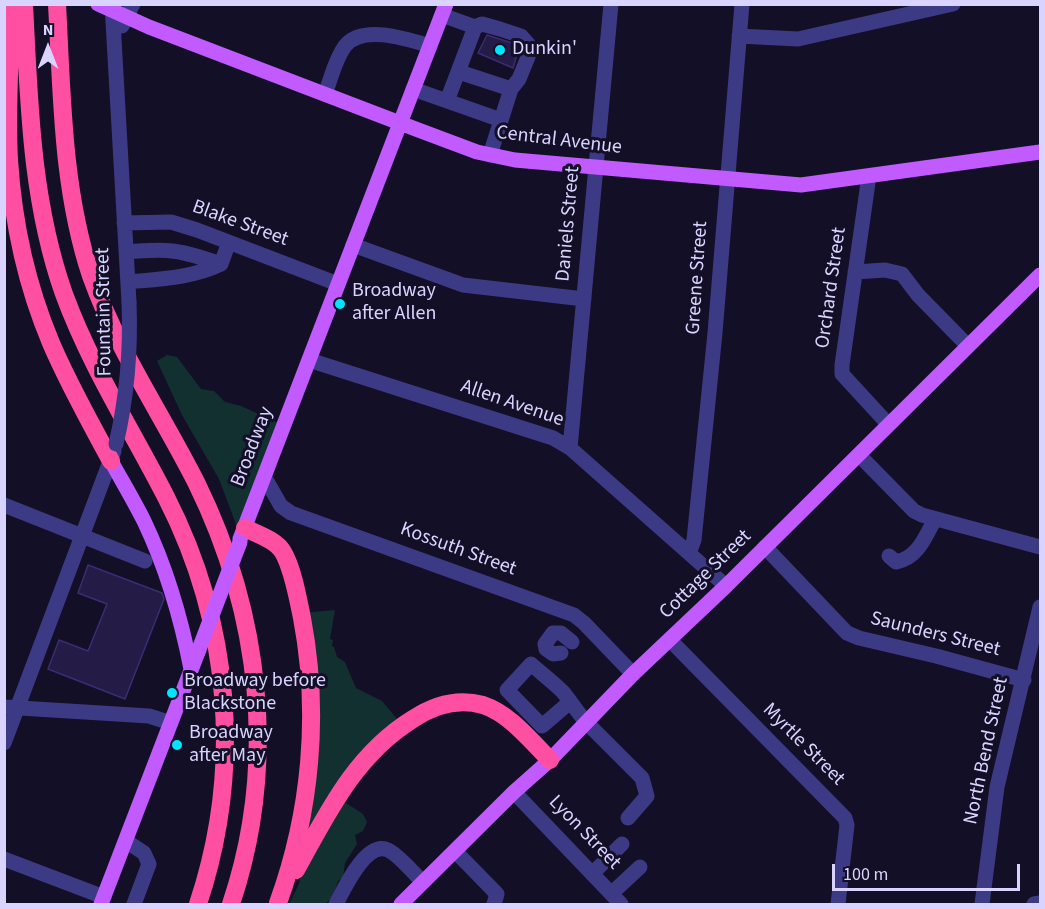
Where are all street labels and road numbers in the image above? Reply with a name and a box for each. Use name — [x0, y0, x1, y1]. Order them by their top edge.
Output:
street label: Central Avenue — [495, 121, 623, 161]
street label: Daniels Street — [552, 165, 586, 283]
street label: Blake Street — [189, 196, 291, 252]
street label: Greene Street — [682, 220, 714, 336]
street label: Orchard Street — [812, 226, 852, 350]
street label: Fountain Street — [92, 247, 118, 377]
street label: Allen Avenue — [457, 375, 567, 433]
street label: Broadway — [227, 404, 279, 490]
street label: Kossuth Street — [397, 518, 519, 582]
street label: Cottage Street — [655, 525, 757, 625]
street label: Saunders Street — [868, 607, 1002, 663]
street label: North Bend Street — [960, 675, 1014, 827]
street label: Myrtle Street — [757, 699, 849, 791]
street label: Lyon Street — [543, 791, 625, 875]

